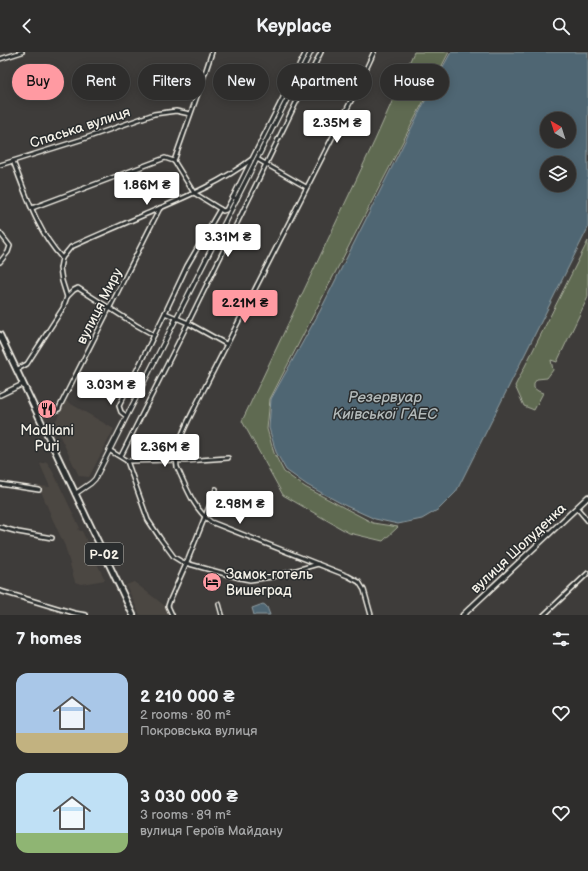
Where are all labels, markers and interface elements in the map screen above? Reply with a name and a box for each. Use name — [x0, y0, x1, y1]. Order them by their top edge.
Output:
icon: back — [16, 15, 38, 37]
icon: search — [550, 15, 572, 37]
text: Keyplace — [256, 16, 332, 37]
chip: Buy — [12, 64, 64, 100]
chip: Rent — [72, 64, 130, 100]
chip: Filters — [138, 64, 205, 100]
chip: New — [213, 64, 269, 100]
chip: Apartment — [277, 64, 372, 100]
chip: House — [380, 64, 449, 100]
street label: Спаська вулиця — [28, 103, 133, 152]
pin: 2.35M ₴ — [300, 110, 374, 144]
north arrow — [540, 112, 576, 148]
map controls — [540, 112, 576, 192]
text: 2.35M ₴ — [312, 115, 362, 131]
button: layers — [540, 156, 576, 192]
pin: 1.86M ₴ — [110, 172, 184, 206]
text: 1.86M ₴ — [123, 177, 171, 193]
pin: 3.31M ₴ — [191, 224, 265, 258]
text: 3.31M ₴ — [205, 229, 251, 245]
street label: вулиця Миру — [73, 265, 126, 347]
pin: 2.21M ₴ — [208, 290, 282, 324]
text: 2.21M ₴ — [221, 295, 269, 311]
pin: 3.03M ₴ — [74, 372, 148, 406]
text: 3.03M ₴ — [86, 377, 136, 393]
water label: Резервуар Київської ГАЕС — [332, 388, 438, 424]
restaurant icon: Madliani Puri — [36, 398, 58, 420]
place label: Madliani Puri — [20, 422, 74, 455]
pin: 2.36M ₴ — [128, 434, 202, 468]
text: 2.36M ₴ — [140, 439, 190, 455]
pin: 2.98M ₴ — [203, 491, 277, 525]
text: 2.98M ₴ — [215, 496, 265, 512]
street label: вулиця Шолуденка — [467, 499, 570, 597]
road number: Р-02 — [85, 543, 123, 565]
place label: Замок-готель Вишеград — [226, 566, 313, 599]
hotel icon: Замок-готель Вишеград — [201, 571, 223, 593]
icon: filters — [550, 628, 572, 650]
text: 7 homes — [16, 629, 82, 649]
text: 2 210 000 ₴ — [140, 687, 235, 707]
icon: home — [48, 689, 96, 737]
icon: heart — [550, 702, 572, 724]
text: 2 rooms · 80 m² — [140, 707, 231, 723]
text: Покровська вулиця — [140, 723, 257, 739]
text: 3 030 000 ₴ — [140, 787, 238, 807]
icon: home — [48, 789, 96, 837]
icon: heart — [550, 802, 572, 824]
text: 3 rooms · 89 m² — [140, 807, 231, 823]
text: вулиця Героїв Майдану — [140, 823, 283, 839]

